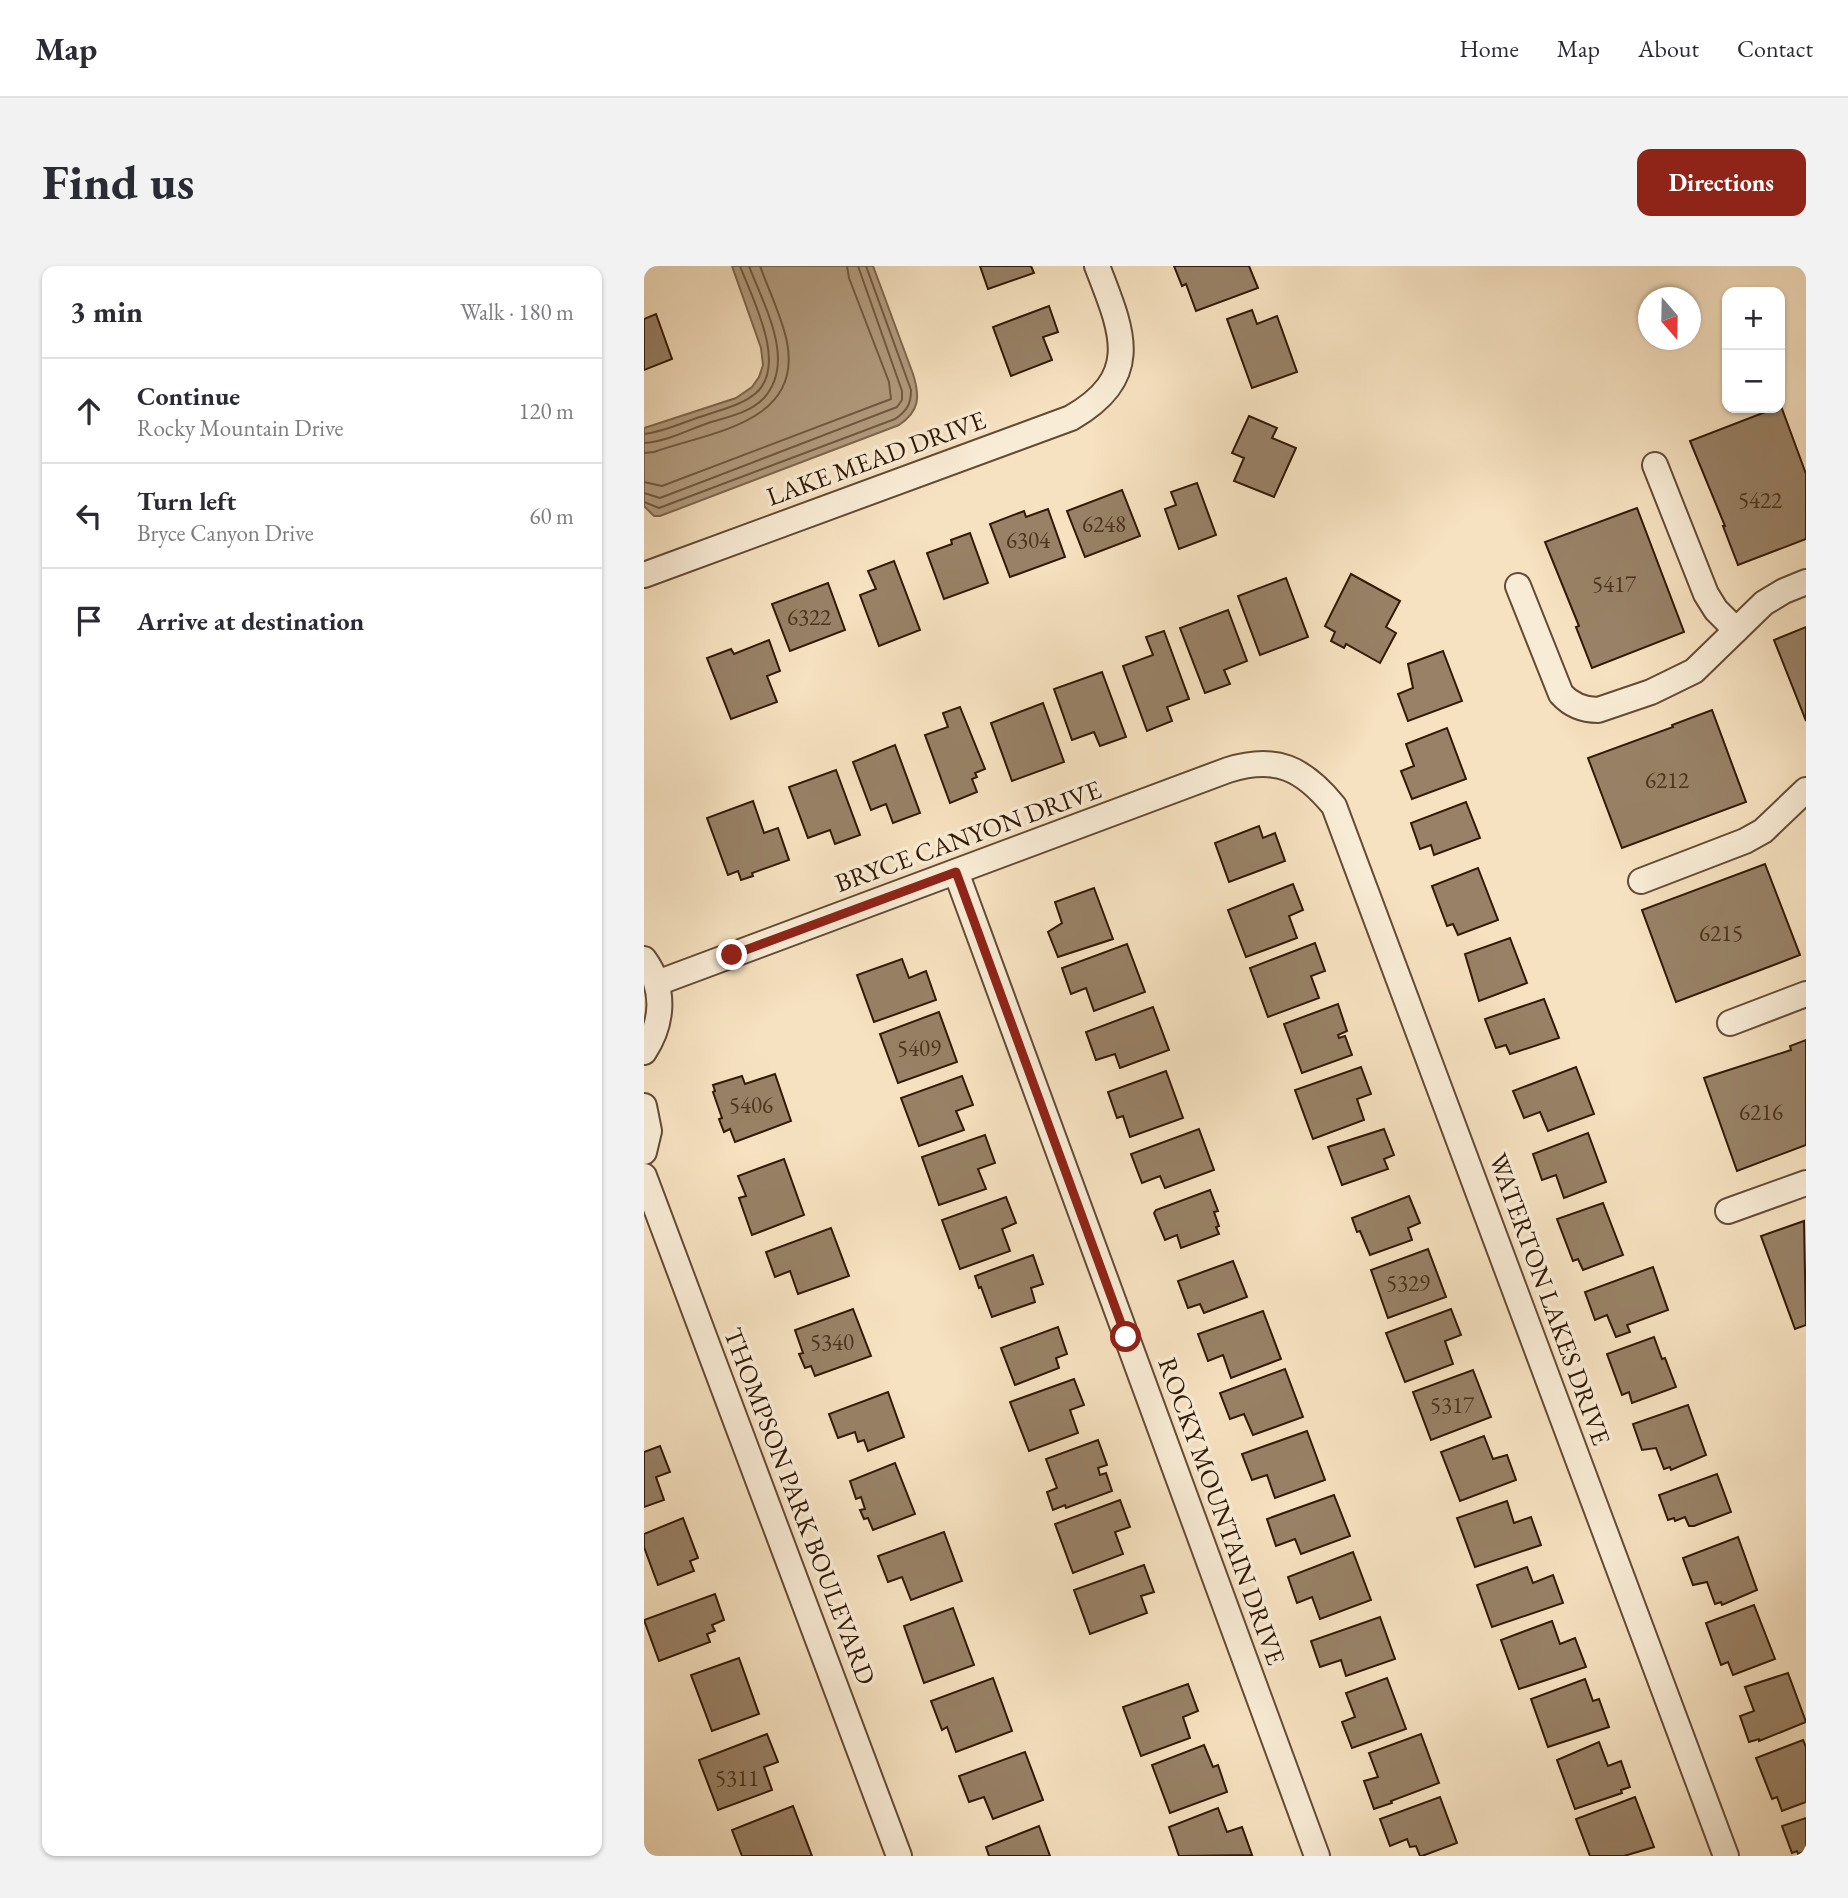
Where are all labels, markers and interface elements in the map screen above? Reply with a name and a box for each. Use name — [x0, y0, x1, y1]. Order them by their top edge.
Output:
text: Map — [35, 27, 97, 70]
text: Home — [1459, 33, 1519, 64]
text: Map — [1557, 33, 1600, 64]
text: About — [1638, 33, 1699, 64]
text: Contact — [1737, 33, 1813, 64]
button: Directions — [1637, 149, 1806, 216]
text: Find us — [42, 150, 194, 214]
north arrow — [1638, 287, 1701, 350]
map controls — [1722, 287, 1785, 413]
button: + — [1722, 287, 1785, 350]
text: 3 min — [70, 292, 143, 331]
text: Walk · 180 m — [460, 297, 574, 327]
button: − — [1722, 350, 1785, 413]
text: Continue — [137, 379, 240, 413]
icon: ahead — [70, 392, 108, 430]
text: 120 m — [518, 396, 574, 426]
street label: LAKE MEAD DRIVE — [762, 402, 991, 513]
text: Rocky Mountain Drive — [137, 413, 343, 443]
text: Turn left — [137, 484, 236, 518]
house number: 5422 — [1738, 485, 1782, 515]
icon: left — [70, 497, 108, 535]
text: 60 m — [529, 501, 574, 531]
house number: 6248 — [1082, 509, 1126, 539]
text: Bryce Canyon Drive — [137, 518, 314, 548]
house number: 6304 — [1006, 525, 1051, 555]
house number: 5417 — [1592, 569, 1637, 599]
icon: arrive — [70, 602, 108, 640]
house number: 6322 — [787, 602, 831, 632]
text: Arrive at destination — [137, 604, 364, 638]
house number: 6212 — [1645, 765, 1689, 795]
street label: BRYCE CANYON DRIVE — [830, 772, 1106, 900]
house number: 6215 — [1699, 918, 1743, 948]
route end — [716, 939, 747, 970]
house number: 5409 — [897, 1033, 941, 1063]
house number: 5406 — [729, 1090, 773, 1120]
house number: 6216 — [1739, 1097, 1783, 1127]
street label: WATERTON LAKES DRIVE — [1481, 1148, 1619, 1450]
house number: 5329 — [1386, 1268, 1430, 1298]
route start — [1110, 1321, 1141, 1352]
street label: THOMPSON PARK BOULEVARD — [716, 1323, 884, 1689]
house number: 5340 — [810, 1327, 854, 1357]
street label: ROCKY MOUNTAIN DRIVE — [1150, 1353, 1294, 1670]
house number: 5317 — [1430, 1390, 1475, 1420]
house number: 5311 — [715, 1763, 759, 1793]

